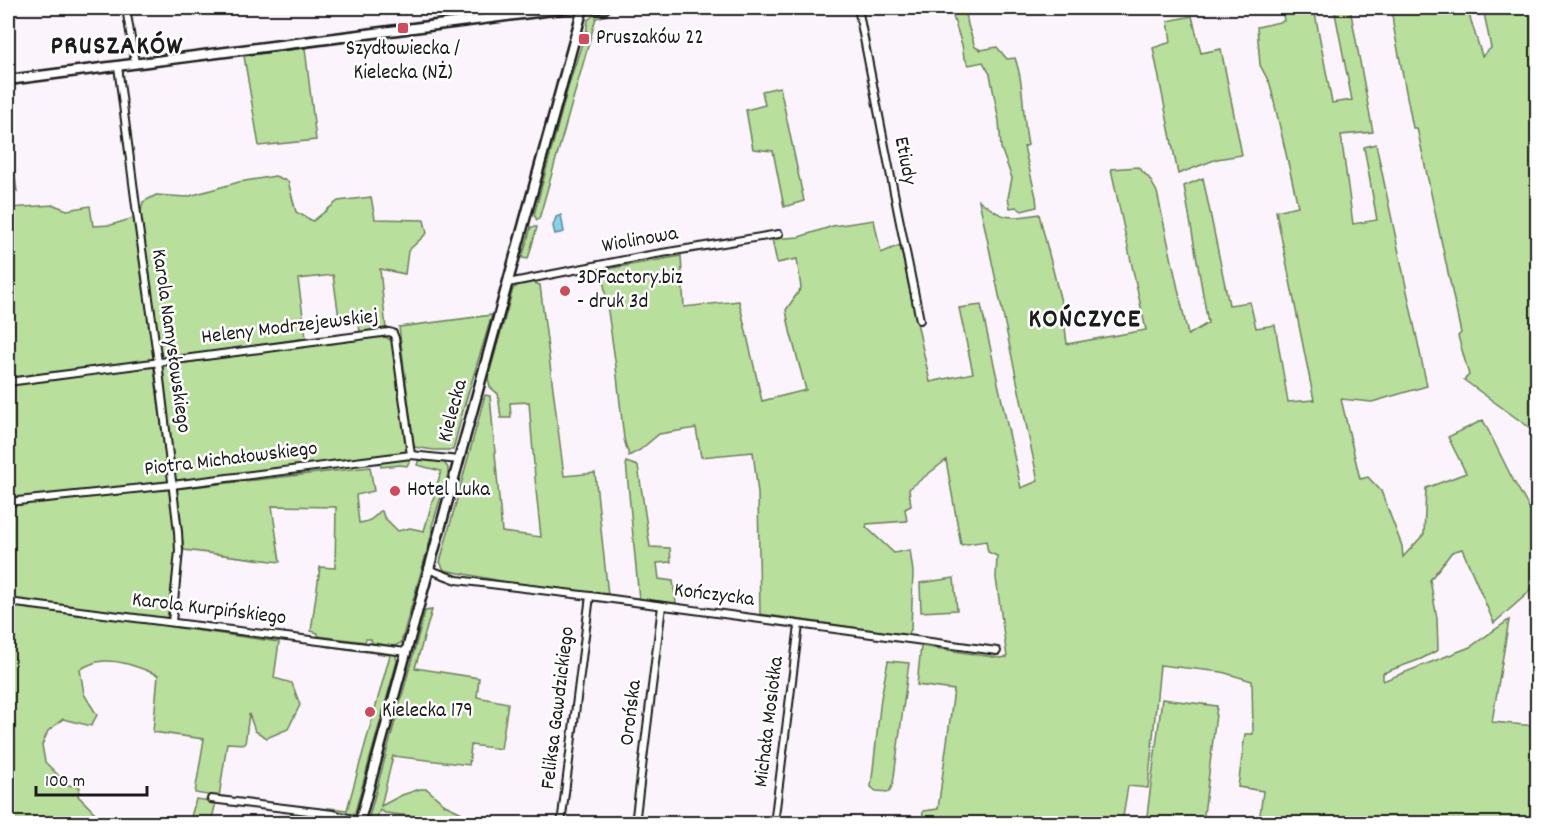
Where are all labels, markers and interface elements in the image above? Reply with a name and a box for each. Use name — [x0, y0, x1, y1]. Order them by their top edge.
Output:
marker: Szydłowiecka / Kielecka (NŻ) — [396, 21, 410, 35]
place label: Pruszaków 22 — [596, 24, 704, 54]
district label: PRUSZAKÓW — [50, 28, 184, 67]
marker: Pruszaków 22 — [577, 32, 591, 46]
place label: Szydłowiecka / Kielecka (NŻ) — [346, 35, 460, 89]
street label: Etiudy — [885, 134, 923, 188]
street label: Wiolinowa — [600, 219, 681, 262]
street label: Karola Namysłowskiego — [142, 247, 198, 435]
place label: 3DFactory.biz - druk 3d — [577, 264, 683, 318]
marker: 3DFactory.biz - druk 3d — [558, 284, 572, 298]
district label: KOŃCZYCE — [1028, 301, 1142, 340]
street label: Heleny Modrzejewskiej — [200, 302, 380, 354]
street label: Kielecka — [431, 375, 477, 446]
street label: Piotra Michałowskiego — [143, 434, 319, 486]
place label: Hotel Luka — [407, 476, 491, 506]
marker: Hotel Luka — [388, 484, 402, 498]
street label: Kończycka — [672, 576, 757, 616]
street label: Karola Kurpińskiego — [130, 586, 288, 634]
street label: Feliksa Gawdzickiego — [534, 625, 584, 791]
street label: Michała Mosiołka — [747, 654, 793, 789]
street label: Orońska — [613, 677, 651, 748]
place label: Kielecka 179 — [382, 697, 473, 727]
marker: Kielecka 179 — [363, 705, 377, 719]
scale bar — [36, 759, 147, 797]
text: 100 m — [45, 770, 85, 795]

